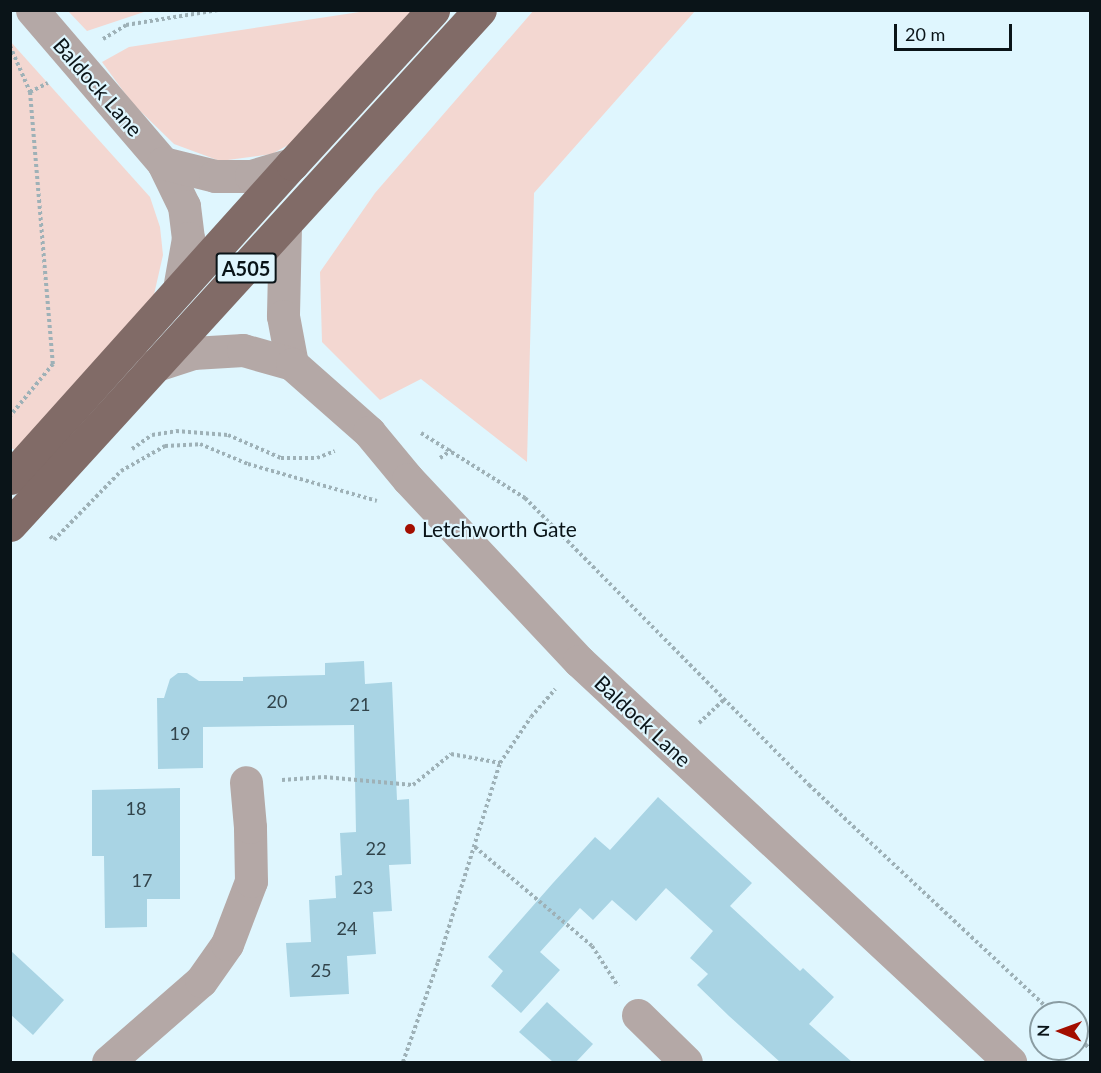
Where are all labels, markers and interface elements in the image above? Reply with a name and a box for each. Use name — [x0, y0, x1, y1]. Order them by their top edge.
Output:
scale bar — [897, 12, 1016, 50]
text: 20 m — [905, 23, 945, 45]
street label: Baldock Lane — [48, 32, 148, 142]
road number: A505 — [214, 251, 278, 285]
place label: Letchworth Gate — [422, 516, 577, 542]
marker: Letchworth Gate — [403, 522, 417, 536]
street label: Baldock Lane — [590, 670, 696, 772]
house number: 20 — [267, 690, 287, 712]
house number: 21 — [350, 693, 370, 715]
house number: 19 — [170, 722, 190, 744]
house number: 18 — [126, 797, 146, 819]
house number: 22 — [366, 837, 386, 859]
house number: 17 — [132, 869, 152, 891]
house number: 23 — [353, 876, 373, 898]
house number: 24 — [337, 917, 357, 939]
house number: 25 — [311, 959, 331, 981]
north arrow — [1029, 1001, 1089, 1061]
text: N — [1033, 1024, 1052, 1037]

